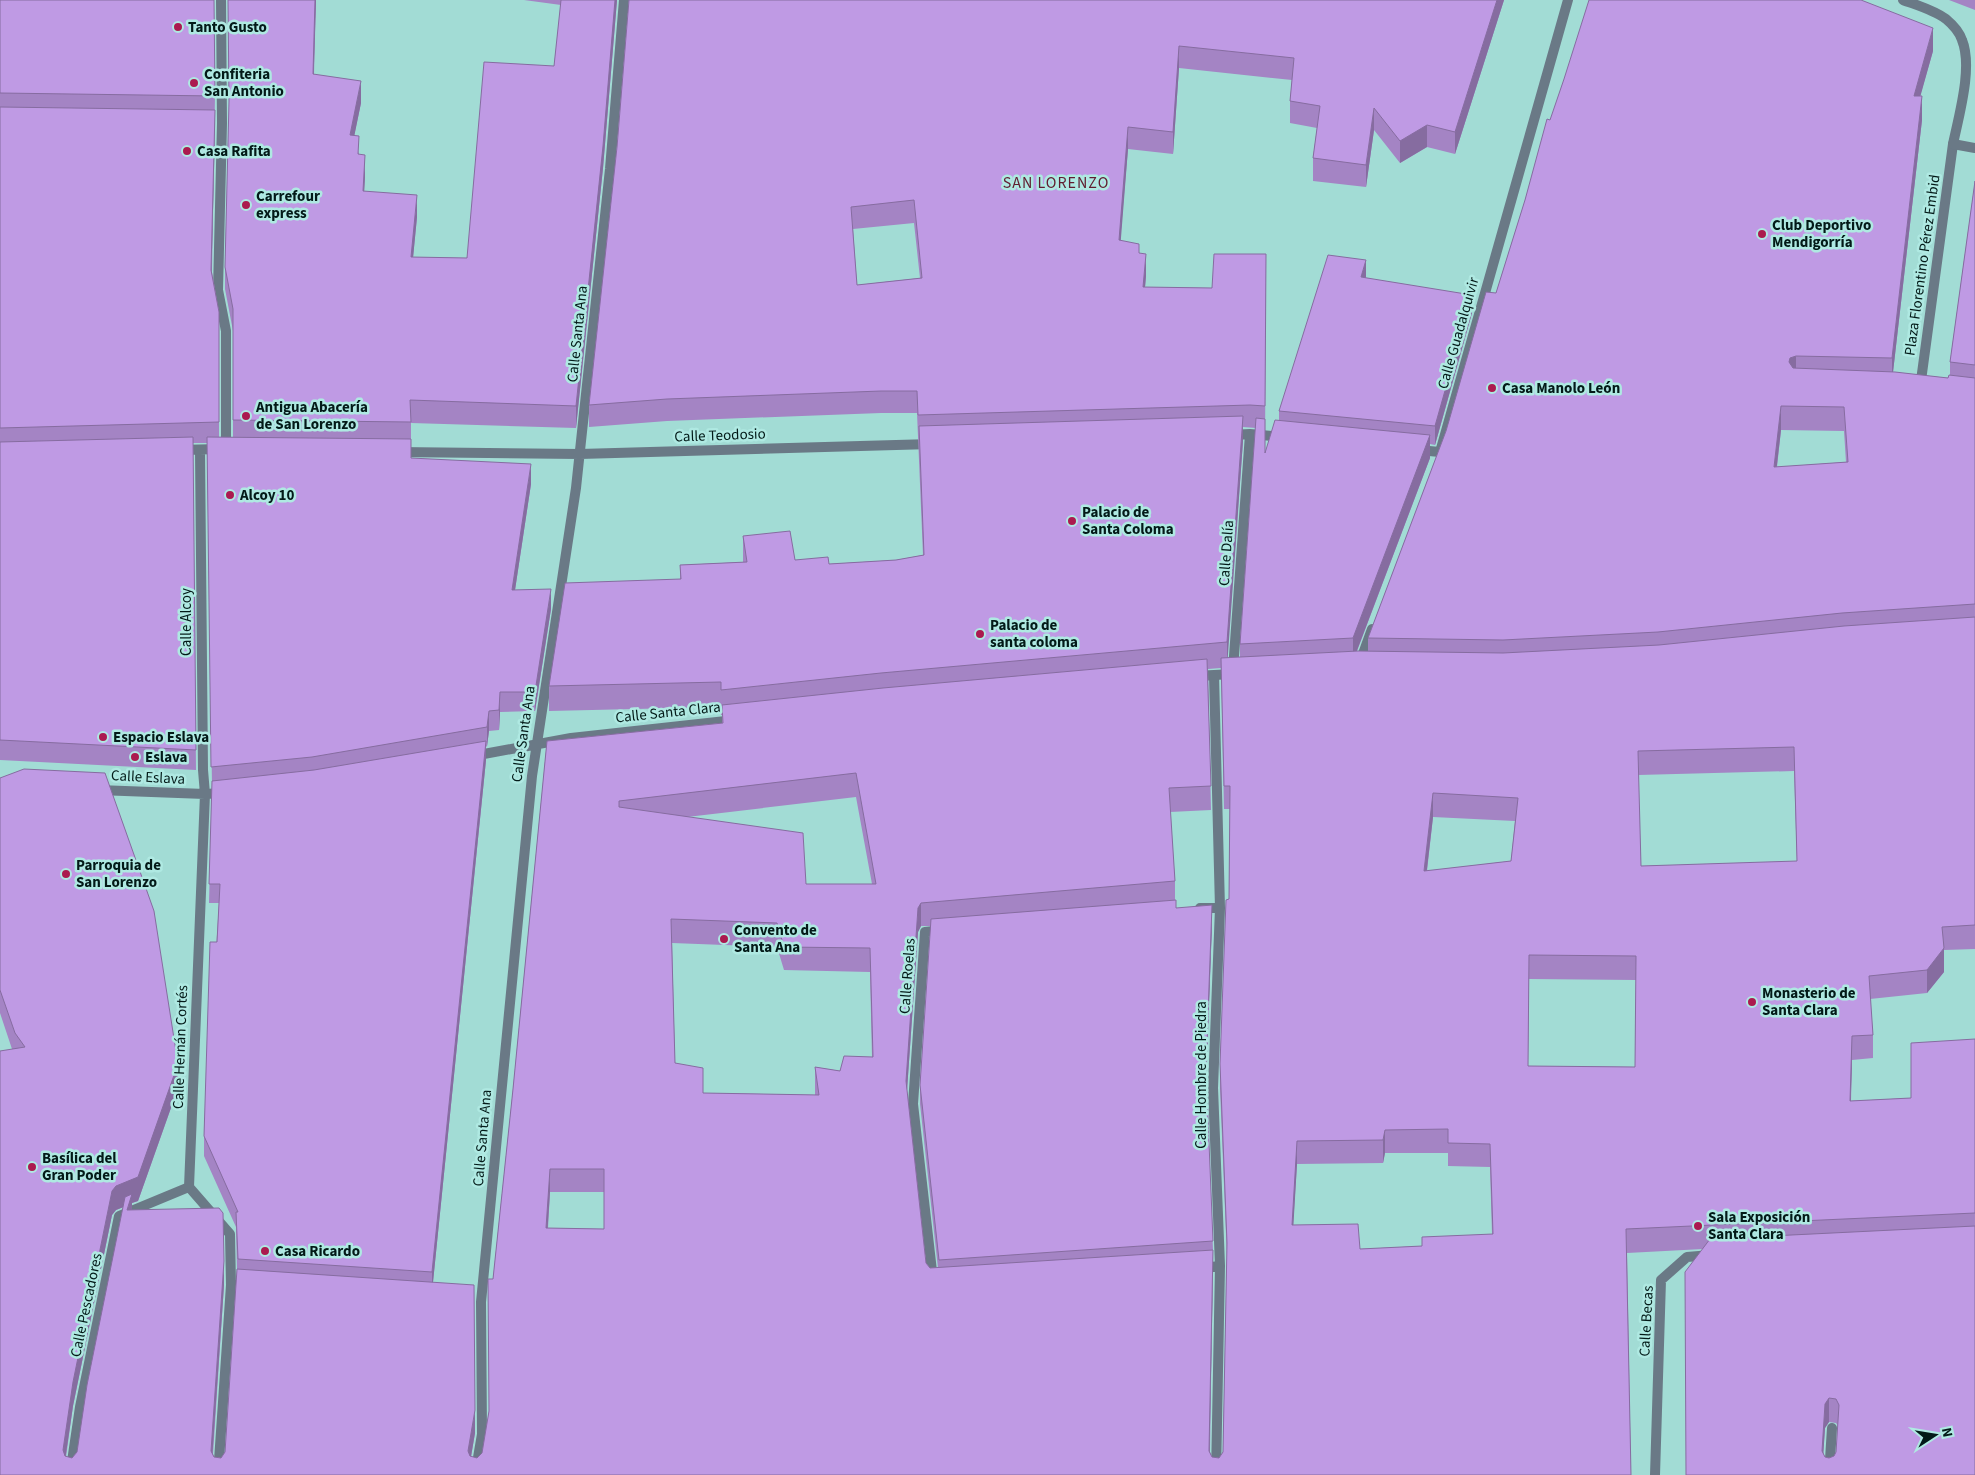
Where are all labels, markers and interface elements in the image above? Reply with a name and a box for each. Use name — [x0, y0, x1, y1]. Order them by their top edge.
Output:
place label: Tanto Gusto — [188, 17, 267, 38]
marker: Tanto Gusto — [172, 21, 184, 33]
place label: Confiteria San Antonio — [204, 64, 284, 102]
marker: Confiteria San Antonio — [188, 77, 200, 89]
place label: Casa Rafita — [197, 141, 271, 162]
marker: Casa Rafita — [181, 145, 193, 157]
district label: SAN LORENZO — [1003, 172, 1109, 194]
street label: Plaza Florentino Pérez Embid — [1899, 173, 1946, 357]
place label: Carrefour express — [256, 186, 320, 224]
marker: Carrefour express — [240, 199, 252, 211]
place label: Club Deportivo Mendigorría — [1772, 215, 1871, 253]
marker: Club Deportivo Mendigorría — [1756, 228, 1768, 240]
street label: Calle Guadalquivir — [1433, 274, 1485, 391]
street label: Calle Santa Ana — [562, 285, 593, 383]
place label: Casa Manolo León — [1502, 378, 1620, 399]
marker: Casa Manolo León — [1486, 382, 1498, 394]
place label: Antigua Abacería de San Lorenzo — [255, 397, 368, 435]
marker: Antigua Abacería de San Lorenzo — [240, 410, 252, 422]
street label: Calle Teodosio — [674, 423, 766, 448]
place label: Alcoy 10 — [239, 485, 294, 506]
marker: Alcoy 10 — [224, 489, 236, 501]
place label: Palacio de Santa Coloma — [1082, 502, 1174, 540]
marker: Palacio de Santa Coloma — [1066, 515, 1078, 527]
street label: Calle Dalía — [1214, 519, 1239, 587]
street label: Calle Alcoy — [176, 588, 197, 656]
place label: Palacio de santa coloma — [990, 615, 1078, 653]
marker: Palacio de santa coloma — [974, 628, 986, 640]
street label: Calle Santa Ana — [506, 684, 541, 784]
street label: Calle Santa Clara — [614, 697, 722, 728]
place label: Espacio Eslava — [113, 727, 209, 748]
marker: Espacio Eslava — [97, 731, 109, 743]
place label: Eslava — [145, 747, 188, 768]
marker: Eslava — [129, 751, 141, 763]
street label: Calle Eslava — [110, 765, 186, 790]
place label: Parroquia de San Lorenzo — [76, 855, 161, 893]
marker: Parroquia de San Lorenzo — [60, 868, 72, 880]
place label: Convento de Santa Ana — [734, 920, 817, 958]
marker: Convento de Santa Ana — [718, 933, 730, 945]
street label: Calle Roelas — [894, 937, 921, 1015]
place label: Monasterio de Santa Clara — [1762, 983, 1856, 1021]
street label: Calle Hernán Cortés — [168, 985, 193, 1109]
marker: Monasterio de Santa Clara — [1746, 996, 1758, 1008]
street label: Calle Hombre de Piedra — [1191, 1001, 1212, 1149]
street label: Calle Santa Ana — [468, 1089, 497, 1187]
place label: Basílica del Gran Poder — [42, 1148, 117, 1186]
marker: Basílica del Gran Poder — [26, 1161, 38, 1173]
place label: Sala Exposición Santa Clara — [1708, 1207, 1810, 1245]
marker: Sala Exposición Santa Clara — [1692, 1220, 1704, 1232]
place label: Casa Ricardo — [275, 1241, 360, 1262]
marker: Casa Ricardo — [259, 1245, 271, 1257]
street label: Calle Pescadores — [65, 1251, 108, 1359]
street label: Calle Becas — [1634, 1285, 1659, 1357]
north arrow — [1910, 1410, 1960, 1460]
text: N — [1936, 1426, 1957, 1439]

